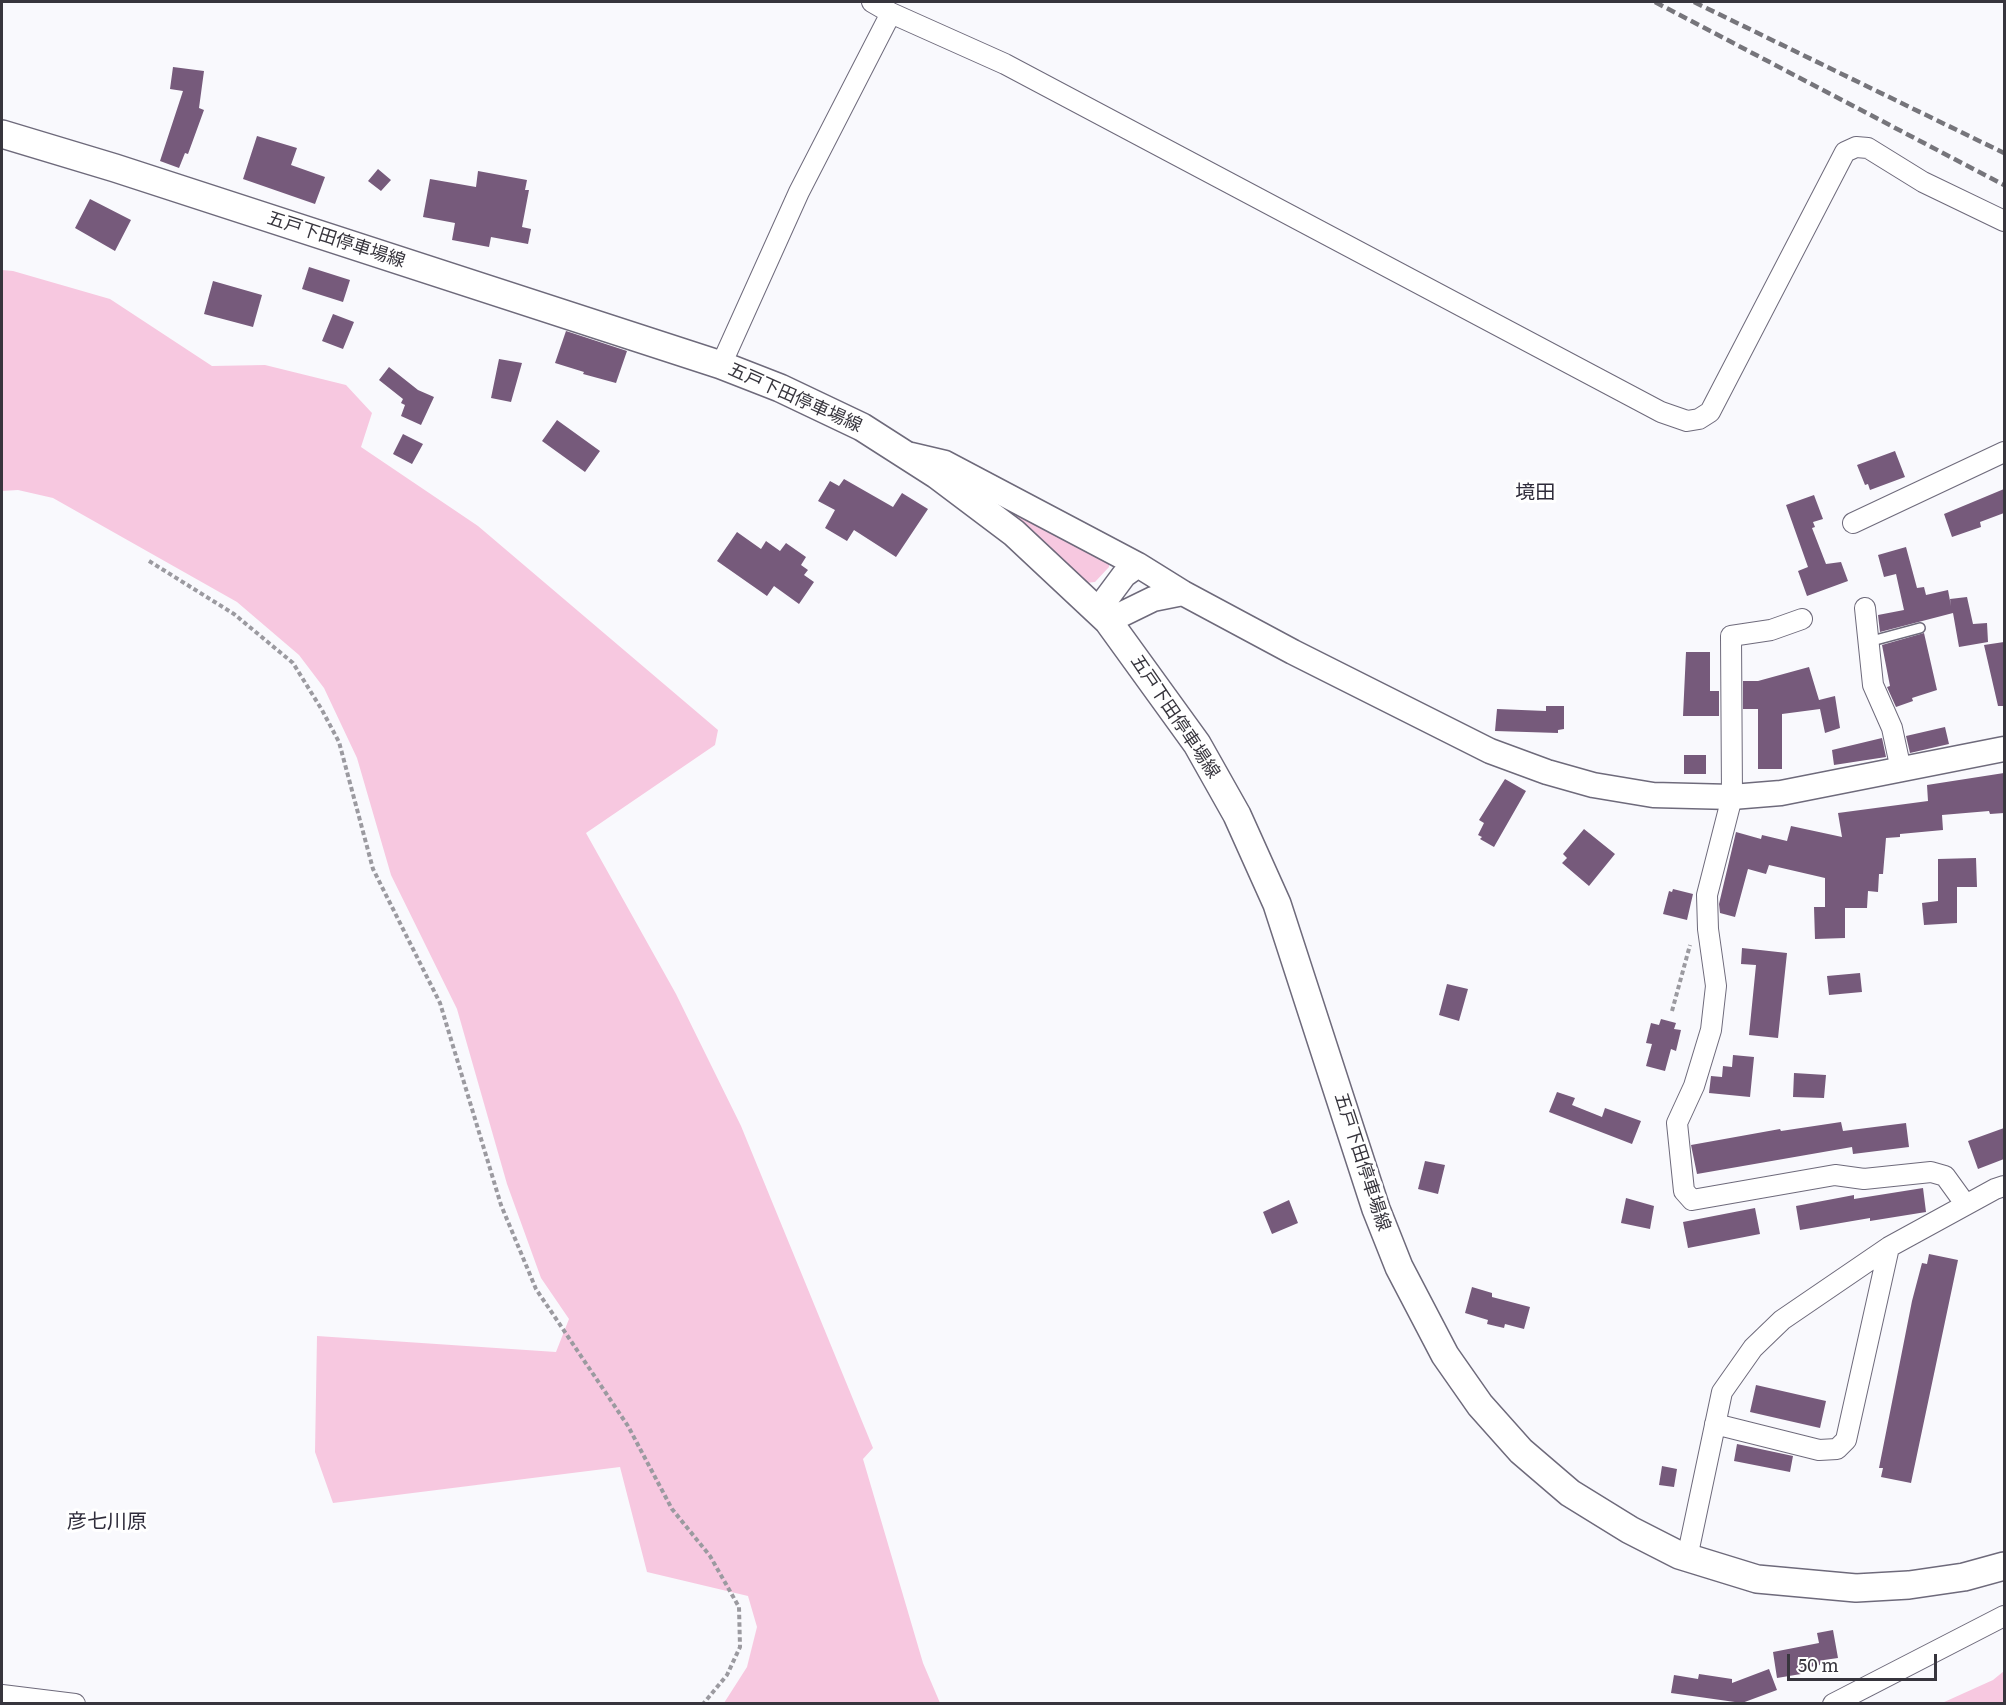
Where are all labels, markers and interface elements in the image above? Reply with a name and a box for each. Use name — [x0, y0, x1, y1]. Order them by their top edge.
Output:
street label: 五戸下田停車場線 — [264, 207, 408, 273]
street label: 五戸下田停車場線 — [725, 359, 865, 437]
district label: 境田 — [1515, 481, 1555, 505]
street label: 五戸下田停車場線 — [1126, 651, 1224, 783]
street label: 五戸下田停車場線 — [1329, 1090, 1395, 1234]
district label: 彦七川原 — [67, 1510, 147, 1534]
scale bar — [1790, 1642, 1940, 1680]
text: 50 m — [1798, 1651, 1839, 1678]

